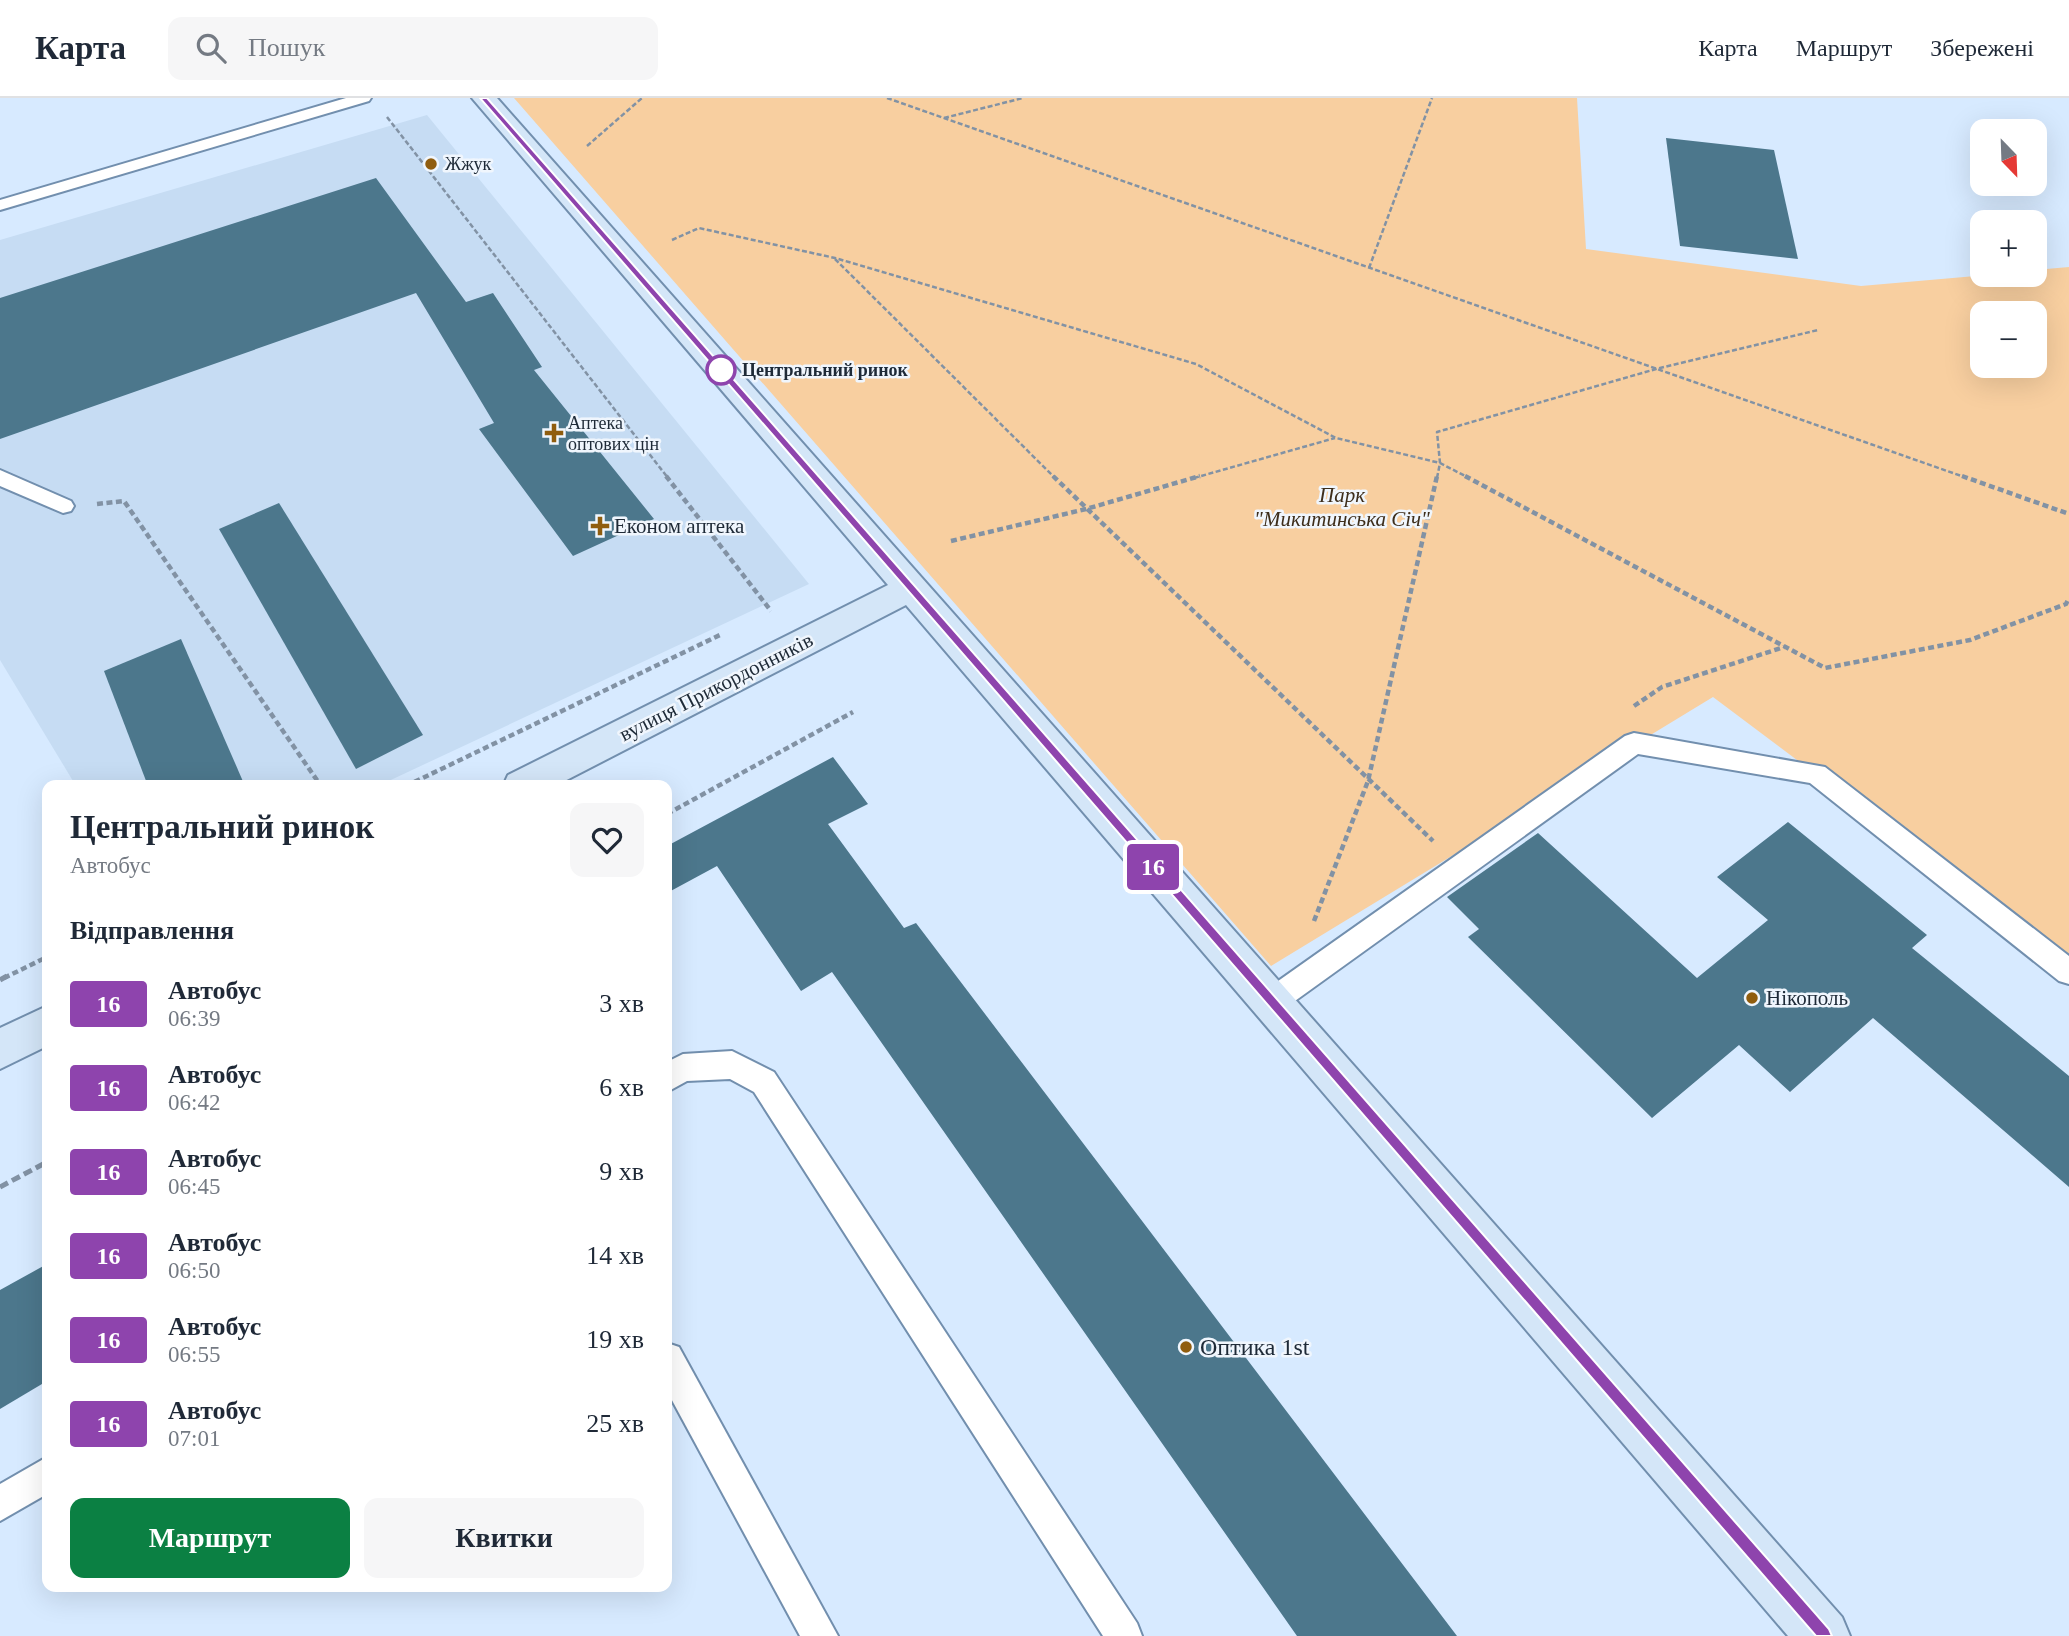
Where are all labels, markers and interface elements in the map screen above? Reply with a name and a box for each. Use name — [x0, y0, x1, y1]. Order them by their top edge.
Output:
search box — [168, 17, 658, 80]
icon: search — [192, 29, 230, 67]
text: Карта — [35, 30, 126, 66]
text: Пошук — [248, 33, 325, 62]
text: Карта — [1698, 35, 1758, 61]
text: Маршрут — [1796, 35, 1892, 61]
text: Збережені — [1930, 35, 2034, 61]
north arrow — [1970, 119, 2048, 196]
map controls — [1970, 119, 2047, 378]
place label: Жжук — [445, 154, 492, 174]
marker: Жжук — [423, 156, 439, 172]
button: + — [1970, 210, 2047, 287]
button: − — [1970, 301, 2047, 378]
marker: Центральний ринок — [706, 355, 736, 385]
place label: Центральний ринок — [742, 360, 909, 380]
place label: Аптека оптових цін — [568, 413, 660, 454]
marker: Аптека оптових цін — [546, 425, 562, 441]
park label: Парк "Микитинська Січ" — [1254, 483, 1430, 531]
place label: Економ аптека — [614, 514, 745, 538]
marker: Економ аптека — [592, 518, 608, 534]
street label: вулиця Прикордонників — [615, 628, 817, 746]
button: heart — [570, 803, 644, 877]
text: Центральний ринок — [70, 809, 374, 845]
line badge: 16 — [1122, 844, 1184, 890]
text: Автобус — [70, 853, 151, 878]
text: 16 — [1141, 854, 1165, 880]
text: Відправлення — [70, 916, 234, 945]
text: Автобус — [168, 976, 261, 1005]
place label: Нікополь — [1766, 986, 1848, 1010]
text: 3 хв — [599, 989, 644, 1018]
marker: Нікополь — [1744, 990, 1760, 1006]
text: 16 — [97, 991, 121, 1017]
text: 06:39 — [168, 1006, 220, 1031]
text: Автобус — [168, 1060, 261, 1089]
text: 6 хв — [599, 1073, 644, 1102]
text: 16 — [97, 1075, 121, 1101]
text: 06:42 — [168, 1090, 220, 1115]
text: Автобус — [168, 1144, 261, 1173]
text: 9 хв — [599, 1157, 644, 1186]
text: 16 — [97, 1159, 121, 1185]
text: 06:45 — [168, 1174, 220, 1199]
text: Автобус — [168, 1228, 261, 1257]
text: 14 хв — [586, 1241, 644, 1270]
text: 16 — [97, 1243, 121, 1269]
text: 06:50 — [168, 1258, 220, 1283]
text: Автобус — [168, 1312, 261, 1341]
text: 19 хв — [586, 1325, 644, 1354]
text: 16 — [97, 1327, 121, 1353]
place label: Оптика 1st — [1200, 1334, 1310, 1360]
marker: Оптика 1st — [1178, 1339, 1194, 1355]
text: 06:55 — [168, 1342, 220, 1367]
text: Автобус — [168, 1396, 261, 1425]
text: 25 хв — [586, 1409, 644, 1438]
text: 16 — [97, 1411, 121, 1437]
text: 07:01 — [168, 1426, 220, 1451]
button: Маршрут — [70, 1498, 350, 1578]
button: Квитки — [364, 1498, 644, 1578]

